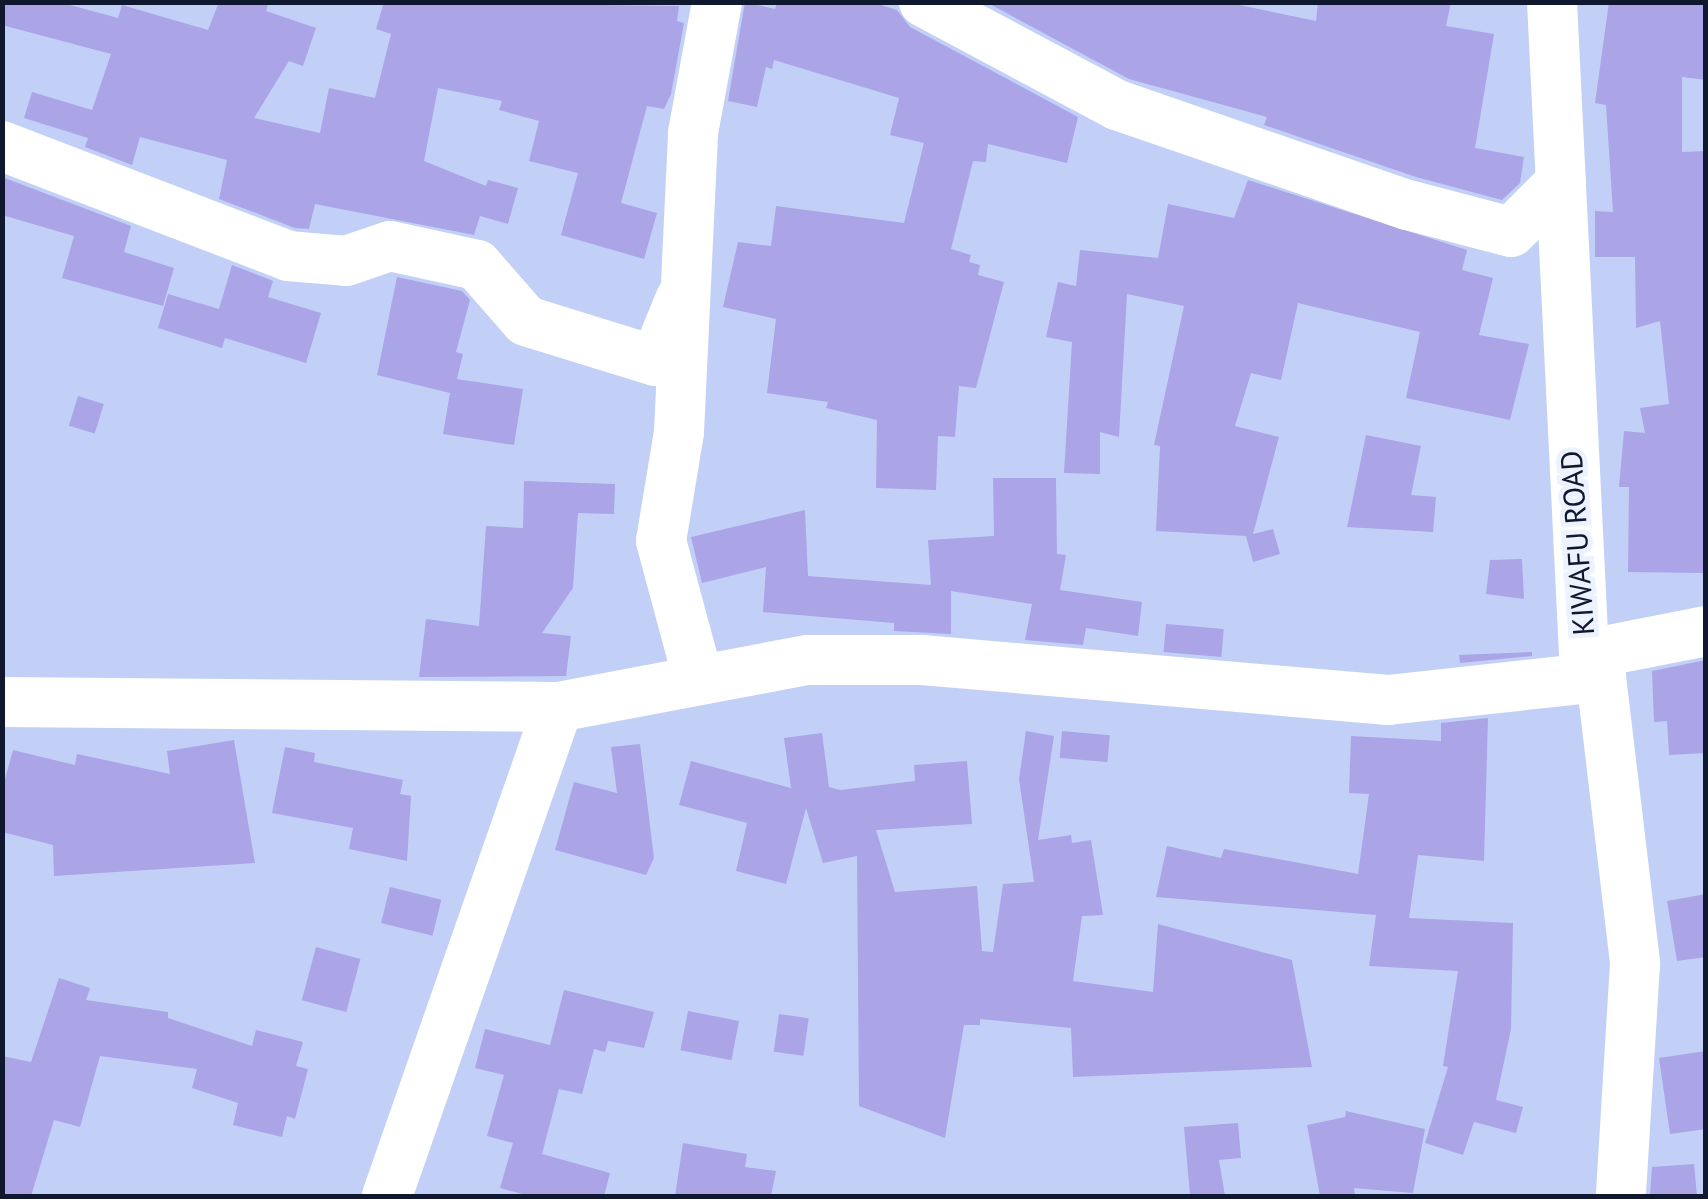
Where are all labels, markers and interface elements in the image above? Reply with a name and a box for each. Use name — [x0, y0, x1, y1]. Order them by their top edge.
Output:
street label: KIWAFU ROAD — [1553, 449, 1601, 637]

